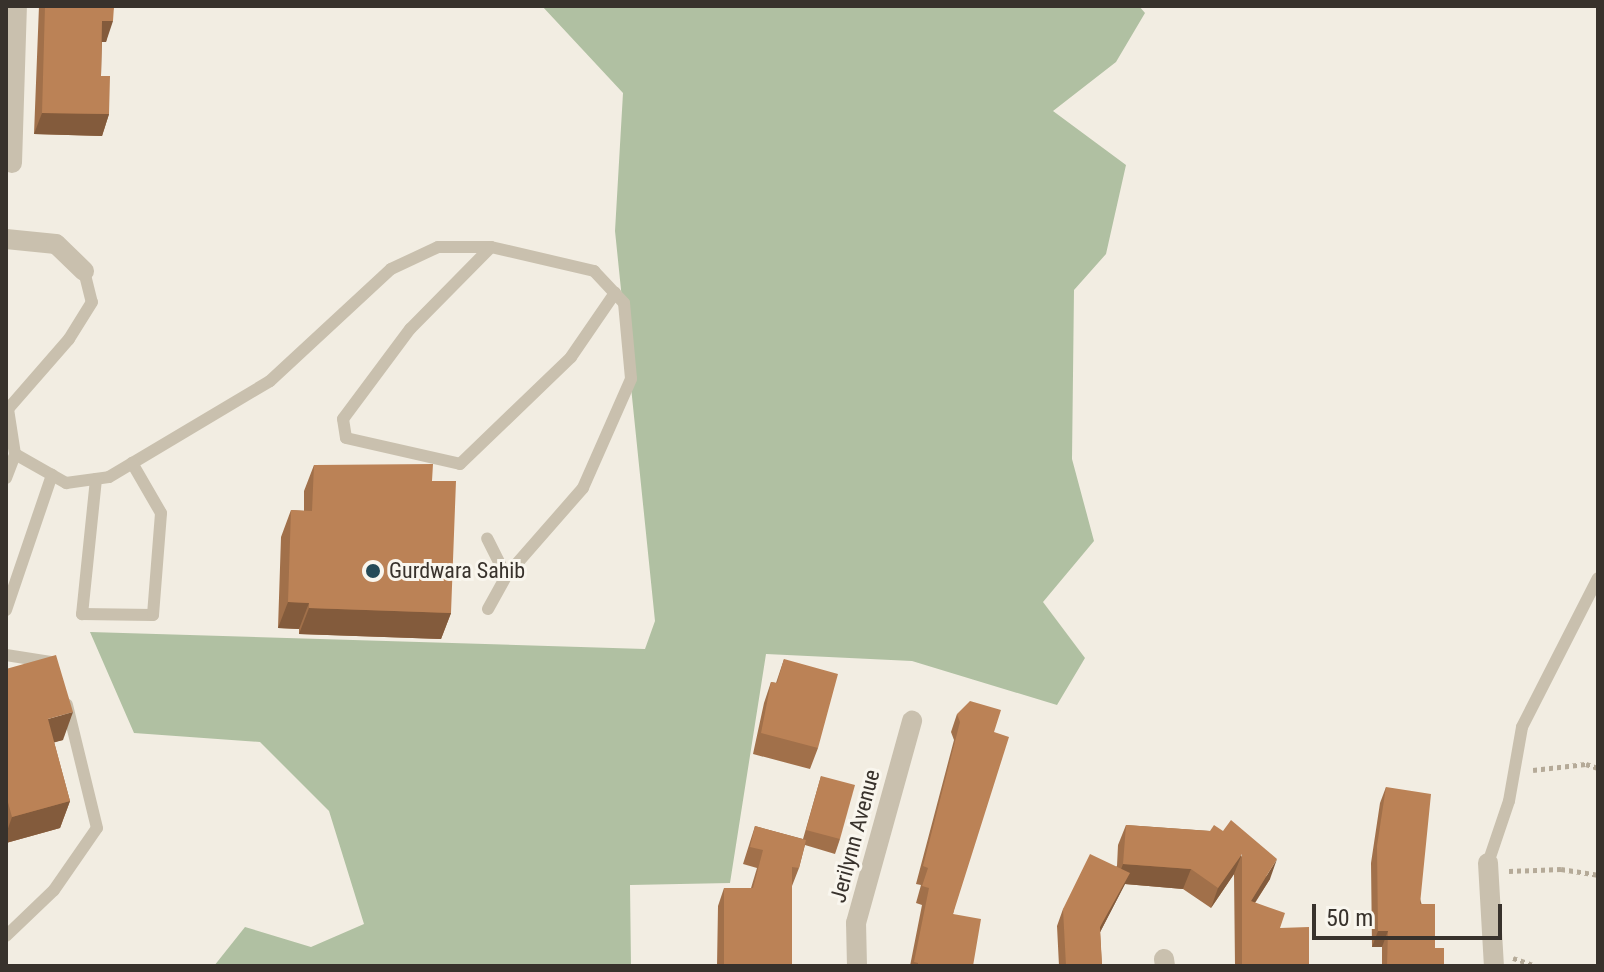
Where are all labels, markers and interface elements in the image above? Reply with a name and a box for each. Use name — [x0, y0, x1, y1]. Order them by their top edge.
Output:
place label: Gurdwara Sahib — [389, 558, 525, 584]
marker: Gurdwara Sahib — [364, 562, 382, 580]
street label: Jerilynn Avenue — [825, 767, 885, 905]
scale bar — [1316, 888, 1506, 938]
text: 50 m — [1326, 904, 1373, 932]

